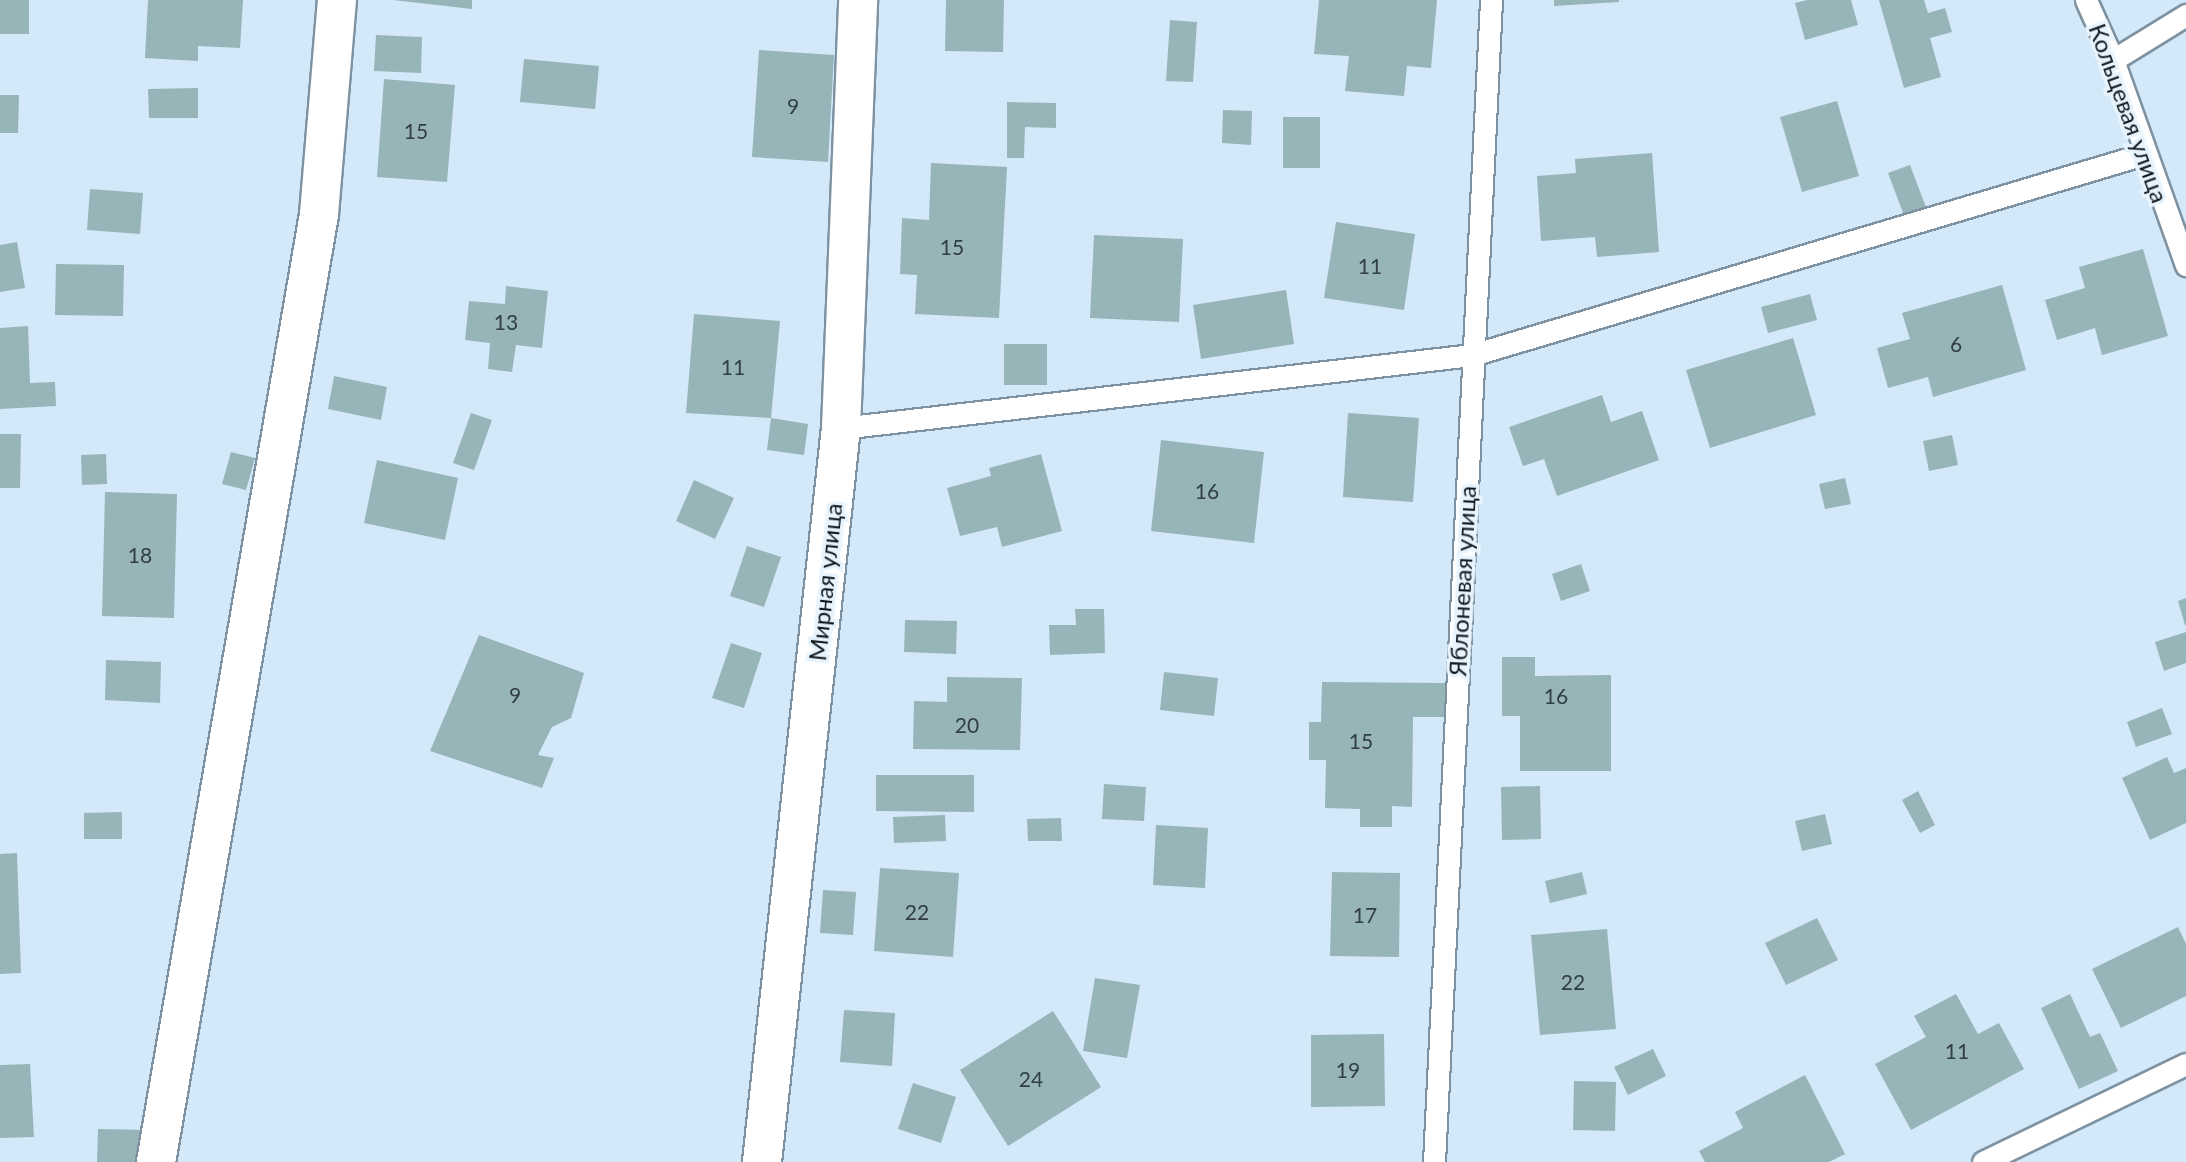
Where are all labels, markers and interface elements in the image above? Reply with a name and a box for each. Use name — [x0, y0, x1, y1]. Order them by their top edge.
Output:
street label: Кольцевая улица — [2083, 20, 2175, 206]
house number: 9 — [787, 93, 799, 119]
house number: 15 — [404, 118, 428, 144]
house number: 15 — [940, 234, 964, 260]
house number: 11 — [1358, 253, 1382, 279]
house number: 13 — [494, 309, 518, 335]
house number: 6 — [1950, 331, 1962, 357]
house number: 11 — [721, 354, 745, 380]
house number: 16 — [1195, 478, 1219, 504]
street label: Яблоневая улица — [1443, 485, 1481, 677]
street label: Мирная улица — [802, 502, 848, 662]
house number: 18 — [128, 542, 152, 568]
house number: 9 — [509, 682, 521, 708]
house number: 16 — [1544, 683, 1568, 709]
house number: 20 — [955, 712, 979, 738]
house number: 15 — [1349, 728, 1373, 754]
house number: 22 — [905, 899, 929, 925]
house number: 17 — [1353, 902, 1377, 928]
house number: 22 — [1561, 969, 1585, 995]
house number: 11 — [1945, 1038, 1969, 1064]
house number: 19 — [1336, 1057, 1360, 1083]
house number: 24 — [1019, 1066, 1043, 1092]

